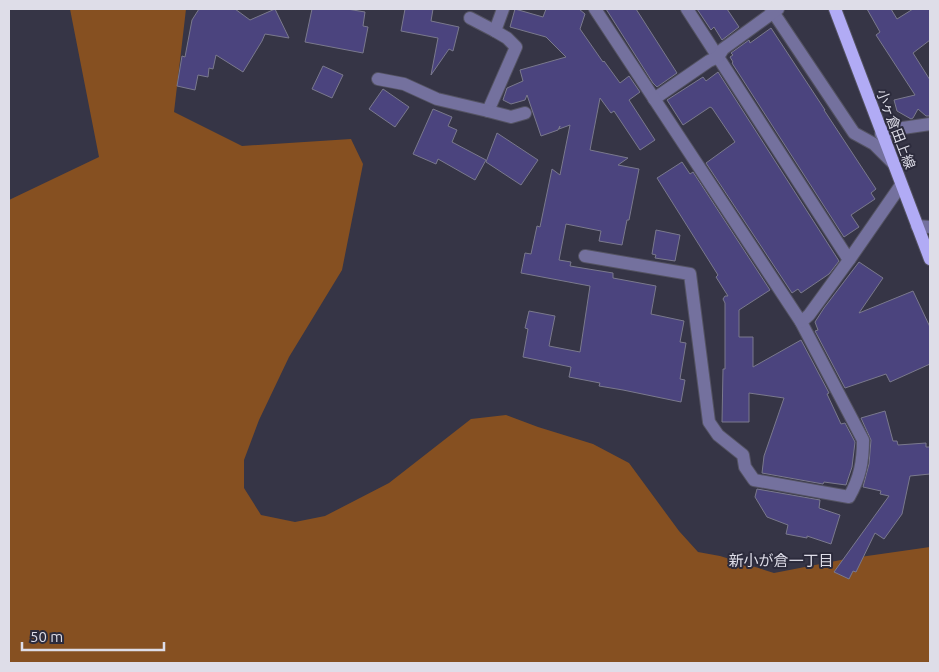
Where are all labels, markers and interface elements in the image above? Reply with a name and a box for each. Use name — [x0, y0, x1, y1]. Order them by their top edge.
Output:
street label: 小ヶ倉田上線 — [873, 87, 919, 171]
district label: 新小が倉一丁目 — [728, 552, 834, 569]
scale bar — [22, 620, 165, 652]
text: 50 m — [30, 628, 63, 645]

